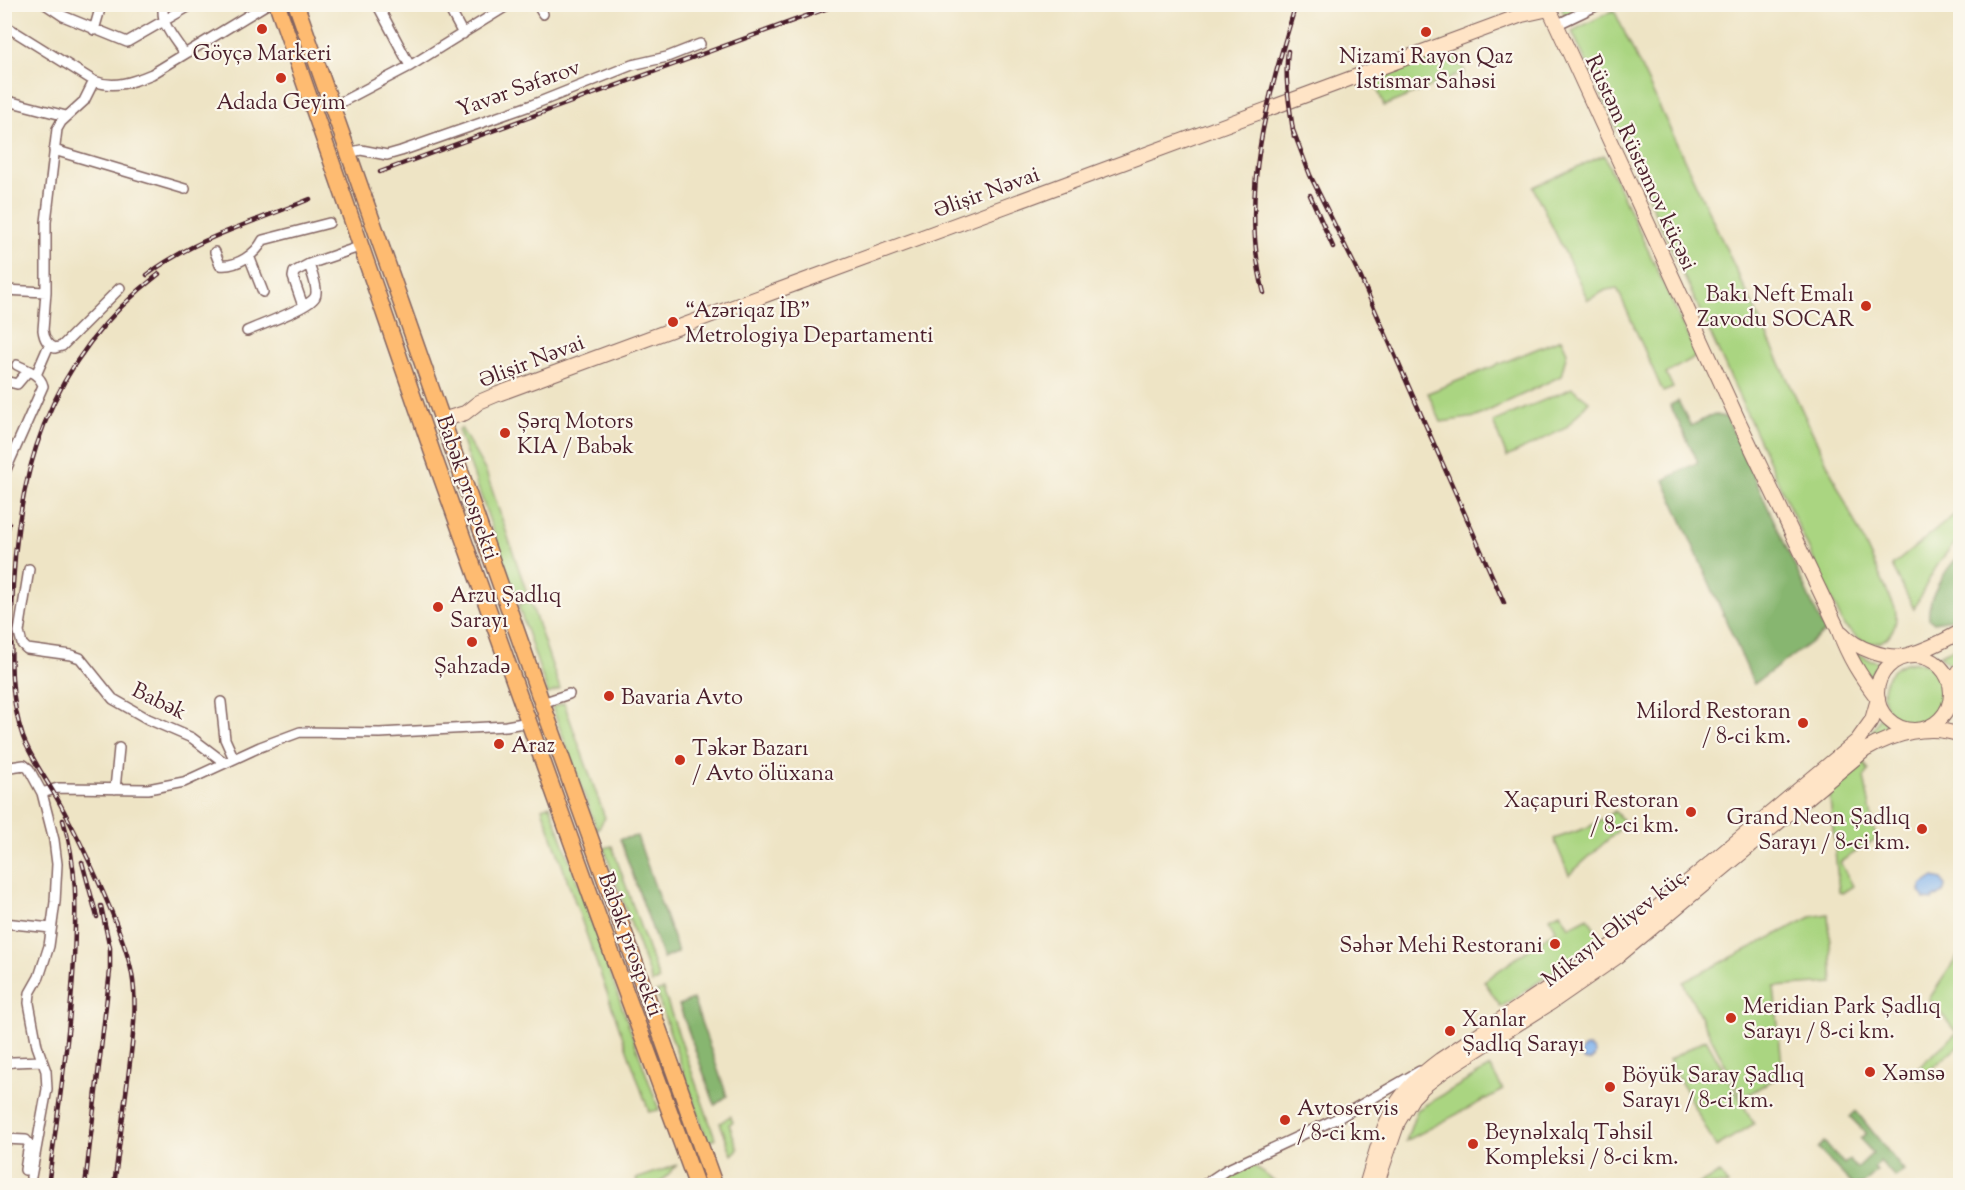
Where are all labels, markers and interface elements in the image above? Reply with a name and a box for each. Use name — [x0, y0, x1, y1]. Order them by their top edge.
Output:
marker: Göyçə Markeri — [255, 22, 269, 36]
marker: Nizami Rayon Qaz İstismar Sahəsi — [1419, 25, 1433, 39]
place label: Göyçə Markeri — [193, 39, 331, 71]
place label: Nizami Rayon Qaz İstismar Sahəsi — [1339, 42, 1513, 99]
street label: Rüstəm Rüstəmov küçəsi — [1575, 50, 1703, 276]
street label: Yavər Səfərov — [453, 52, 586, 127]
marker: Adada Geyim — [274, 71, 288, 85]
place label: Adada Geyim — [216, 88, 346, 120]
street label: Əlişir Nəvai — [929, 160, 1045, 228]
place label: Bakı Neft Emalı Zavodu SOCAR — [1697, 280, 1854, 337]
place label: “Azəriqaz İB” Metrologiya Departamenti — [685, 296, 934, 353]
marker: Bakı Neft Emalı Zavodu SOCAR — [1859, 299, 1873, 313]
marker: “Azəriqaz İB” Metrologiya Departamenti — [666, 315, 680, 329]
street label: Əlişir Nəvai — [474, 328, 590, 398]
place label: Şərq Motors KIA / Babək — [517, 407, 634, 464]
street label: Babək prospekti — [426, 411, 506, 565]
marker: Şərq Motors KIA / Babək — [498, 426, 512, 440]
place label: Arzu Şadlıq Sarayı — [450, 581, 562, 638]
marker: Arzu Şadlıq Sarayı — [431, 600, 445, 614]
marker: Şahzadə — [465, 635, 479, 649]
place label: Şahzadə — [434, 652, 510, 684]
street label: Babək — [126, 676, 192, 730]
place label: Bavaria Avto — [621, 683, 743, 715]
marker: Bavaria Avto — [602, 689, 616, 703]
place label: Milord Restoran / 8-ci km. — [1636, 697, 1791, 754]
marker: Milord Restoran / 8-ci km. — [1796, 716, 1810, 730]
place label: Araz — [511, 731, 555, 763]
place label: Təkər Bazarı / Avto ölüxana — [692, 734, 834, 791]
marker: Araz — [492, 737, 506, 751]
marker: Təkər Bazarı / Avto ölüxana — [673, 753, 687, 767]
place label: Xaçapuri Restoran / 8-ci km. — [1504, 786, 1679, 843]
place label: Grand Neon Şadlıq Sarayı / 8-ci km. — [1727, 803, 1911, 860]
marker: Xaçapuri Restoran / 8-ci km. — [1684, 805, 1698, 819]
marker: Grand Neon Şadlıq Sarayı / 8-ci km. — [1915, 822, 1929, 836]
street label: Mikayıl Əliyev küç. — [1536, 860, 1698, 996]
street label: Babək prospekti — [588, 868, 670, 1022]
place label: Səhər Mehi Restorani — [1339, 931, 1543, 963]
marker: Səhər Mehi Restorani — [1548, 937, 1562, 951]
place label: Meridian Park Şadlıq Sarayı / 8-ci km. — [1743, 992, 1941, 1049]
place label: Xanlar Şadlıq Sarayı — [1462, 1005, 1585, 1062]
marker: Meridian Park Şadlıq Sarayı / 8-ci km. — [1724, 1011, 1738, 1025]
marker: Xanlar Şadlıq Sarayı — [1443, 1024, 1457, 1038]
place label: Xəmsə — [1882, 1059, 1945, 1091]
place label: Böyük Saray Şadlıq Sarayı / 8-ci km. — [1622, 1061, 1805, 1118]
marker: Xəmsə — [1863, 1065, 1877, 1079]
marker: Böyük Saray Şadlıq Sarayı / 8-ci km. — [1603, 1080, 1617, 1094]
place label: Avtoservis / 8-ci km. — [1297, 1094, 1398, 1151]
marker: Avtoservis / 8-ci km. — [1278, 1113, 1292, 1127]
place label: Beynəlxalq Təhsil Kompleksi / 8-ci km. — [1485, 1118, 1679, 1175]
marker: Beynəlxalq Təhsil Kompleksi / 8-ci km. — [1466, 1137, 1480, 1151]

